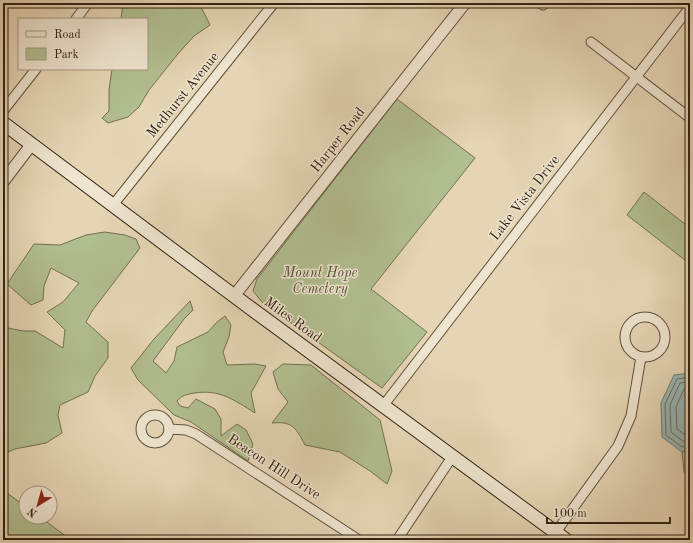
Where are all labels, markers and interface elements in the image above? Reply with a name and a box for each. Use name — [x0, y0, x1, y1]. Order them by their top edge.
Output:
legend — [18, 18, 148, 70]
text: Road — [54, 29, 81, 41]
text: Park — [54, 49, 79, 61]
street label: Medhurst Avenue — [144, 50, 222, 140]
street label: Harper Road — [308, 105, 368, 175]
street label: Lake Vista Drive — [488, 153, 562, 243]
park label: Mount Hope Cemetery — [282, 266, 357, 297]
street label: Miles Road — [262, 295, 324, 345]
street label: Beacon Hill Drive — [225, 432, 323, 502]
north arrow — [18, 485, 58, 525]
scale bar — [547, 499, 670, 525]
text: N — [26, 505, 40, 519]
text: 100 m — [553, 508, 587, 520]

